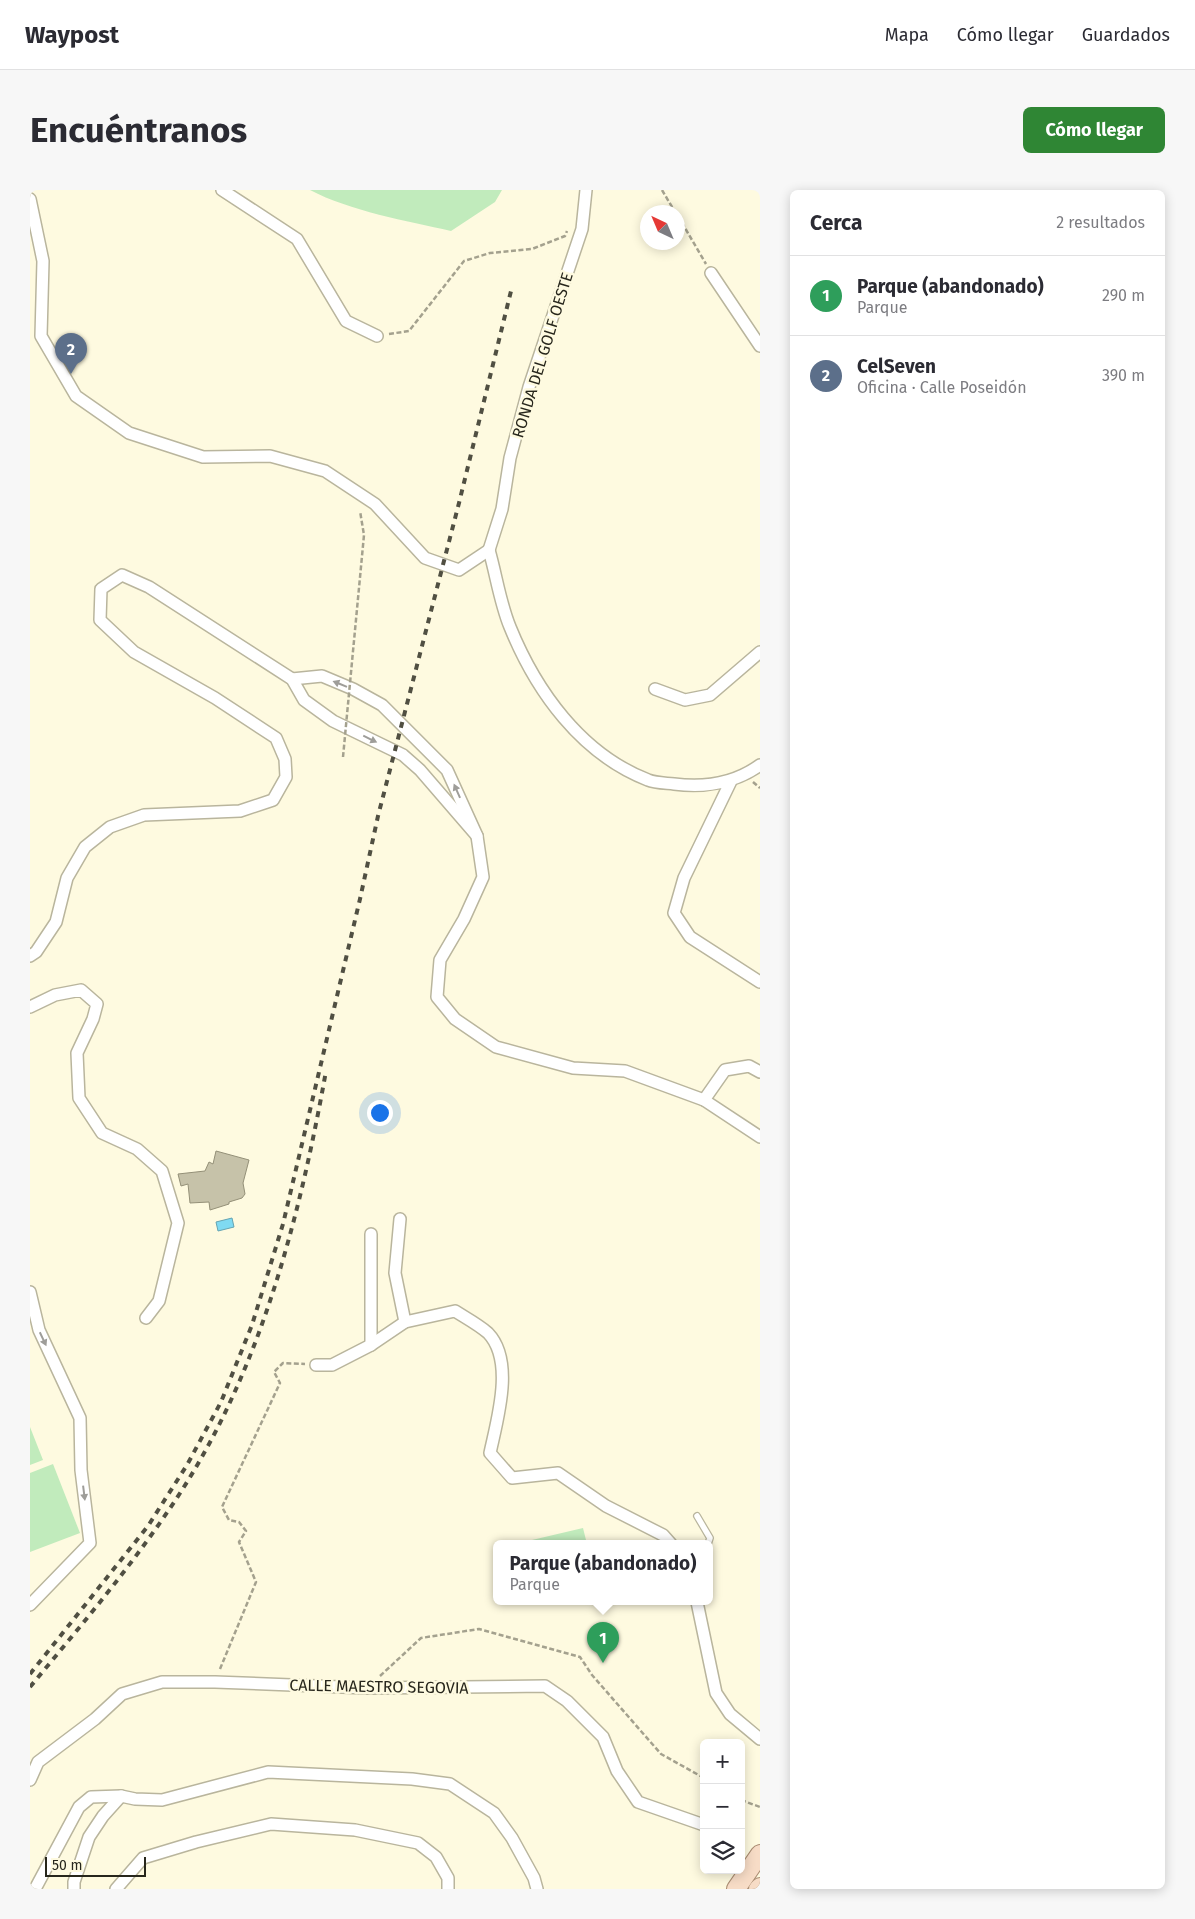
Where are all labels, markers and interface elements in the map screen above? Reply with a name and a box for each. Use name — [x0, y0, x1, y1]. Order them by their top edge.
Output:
text: Waypost — [25, 21, 119, 49]
text: Mapa — [885, 24, 929, 46]
text: Cómo llegar — [957, 24, 1054, 46]
text: Guardados — [1082, 24, 1170, 46]
button: Cómo llegar — [1023, 107, 1165, 153]
text: Encuéntranos — [30, 109, 247, 151]
north arrow — [640, 205, 685, 250]
text: Cerca — [810, 210, 862, 236]
text: 2 resultados — [1056, 213, 1145, 232]
street label: RONDA DEL GOLF OESTE — [508, 270, 577, 440]
text: Parque (abandonado) — [857, 275, 1044, 298]
text: 1 — [822, 286, 830, 305]
text: 290 m — [1102, 286, 1145, 305]
text: Parque — [857, 298, 907, 317]
pin: 2 — [55, 333, 87, 374]
text: CelSeven — [857, 355, 936, 378]
text: 2 — [822, 366, 830, 385]
text: 390 m — [1102, 366, 1145, 385]
text: Oficina · Calle Poseidón — [857, 378, 1027, 397]
one-way arrow — [333, 679, 347, 687]
one-way arrow — [363, 735, 377, 743]
one-way arrow — [452, 784, 460, 798]
your location — [367, 1100, 393, 1126]
one-way arrow — [39, 1332, 47, 1346]
one-way arrow — [80, 1485, 88, 1501]
popup — [493, 1540, 713, 1605]
text: Parque (abandonado) — [510, 1552, 696, 1575]
text: Parque — [510, 1575, 560, 1594]
pin: 1 — [587, 1622, 619, 1663]
street label: CALLE MAESTRO SEGOVIA — [289, 1675, 470, 1698]
map controls — [700, 1739, 745, 1874]
button: + — [700, 1739, 745, 1784]
button: − — [700, 1784, 745, 1829]
button: layers — [700, 1829, 745, 1874]
scale bar — [45, 1854, 146, 1877]
text: 50 m — [52, 1857, 83, 1874]

